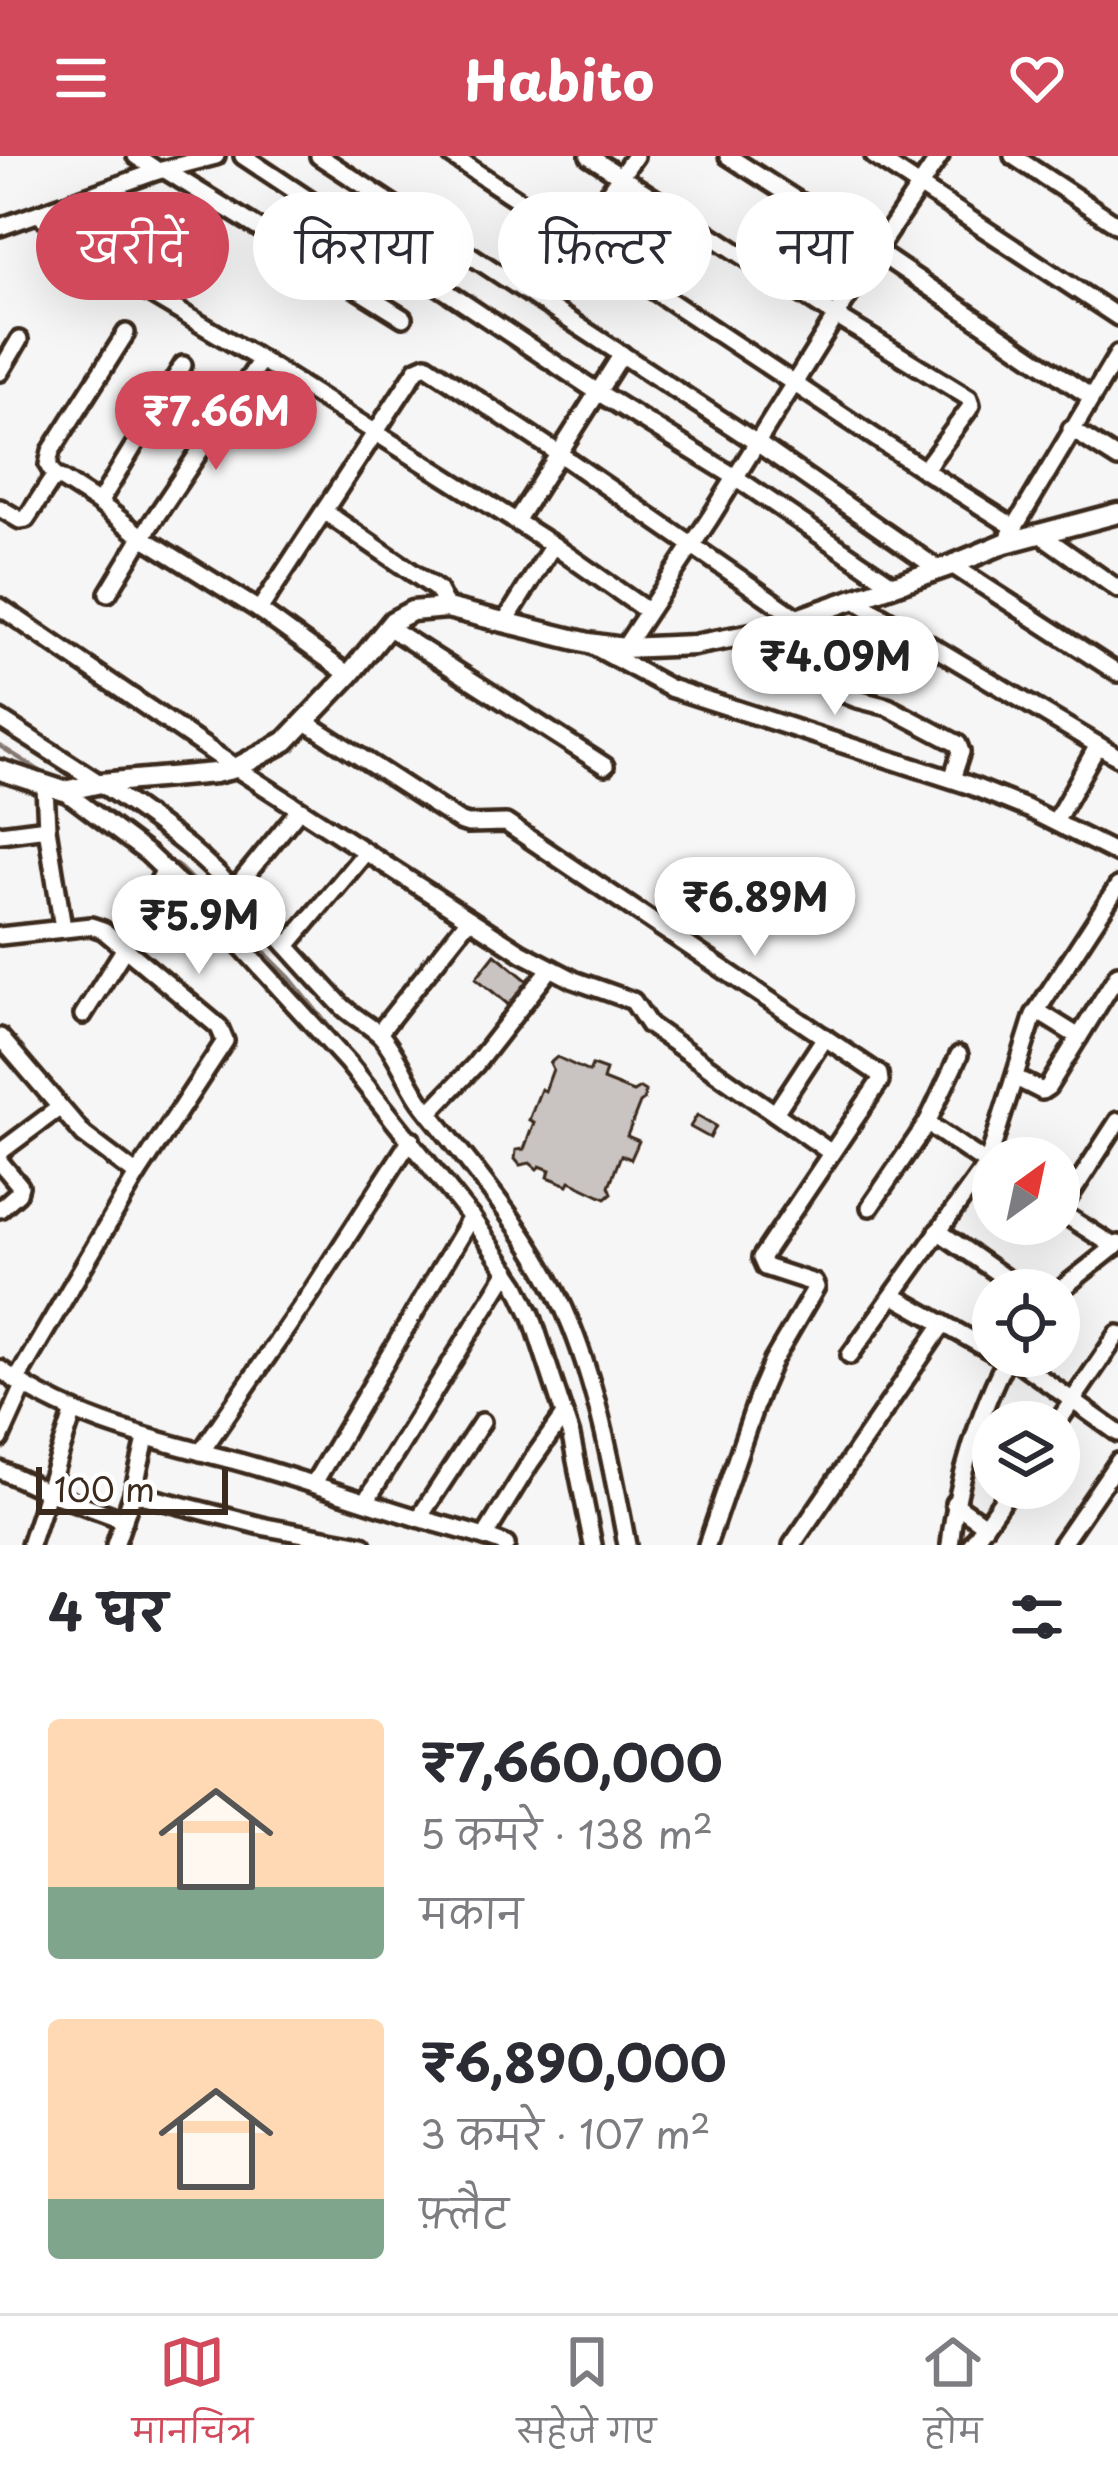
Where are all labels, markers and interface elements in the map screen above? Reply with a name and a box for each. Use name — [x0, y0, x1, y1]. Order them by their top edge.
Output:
text: Habito — [464, 38, 654, 119]
icon: menu — [48, 45, 114, 111]
icon: heart — [1004, 45, 1070, 111]
chip: खरीदें — [36, 192, 229, 300]
chip: किराया — [253, 192, 474, 300]
chip: फ़िल्टर — [498, 192, 712, 300]
chip: नया — [736, 192, 894, 300]
pin: ₹7.66M — [118, 371, 314, 473]
text: ₹7.66M — [142, 380, 290, 439]
pin: ₹4.09M — [737, 616, 933, 718]
text: ₹4.09M — [759, 625, 911, 684]
pin: ₹6.89M — [657, 857, 853, 959]
text: ₹6.89M — [681, 866, 829, 925]
pin: ₹5.9M — [115, 875, 283, 977]
text: ₹5.9M — [139, 884, 259, 943]
north arrow — [972, 1137, 1080, 1245]
map controls — [972, 1137, 1080, 1509]
button: locate — [972, 1269, 1080, 1377]
button: layers — [972, 1401, 1080, 1509]
scale bar — [36, 1461, 228, 1514]
text: 100 m — [54, 1463, 155, 1513]
text: 4 घर — [48, 1571, 167, 1648]
icon: filters — [1004, 1584, 1070, 1650]
text: ₹7,660,000 — [420, 1722, 723, 1799]
icon: home — [144, 1767, 288, 1911]
text: 5 कमरे · 138 m² — [420, 1803, 713, 1862]
text: मकान — [420, 1882, 523, 1941]
text: ₹6,890,000 — [420, 2022, 727, 2099]
icon: home — [144, 2067, 288, 2211]
text: 3 कमरे · 107 m² — [420, 2103, 711, 2162]
text: फ़्लैट — [420, 2182, 509, 2241]
tab: मानचित्र — [132, 2329, 253, 2468]
tab: सहेजे गए — [517, 2329, 656, 2468]
tab: होम — [920, 2329, 986, 2468]

